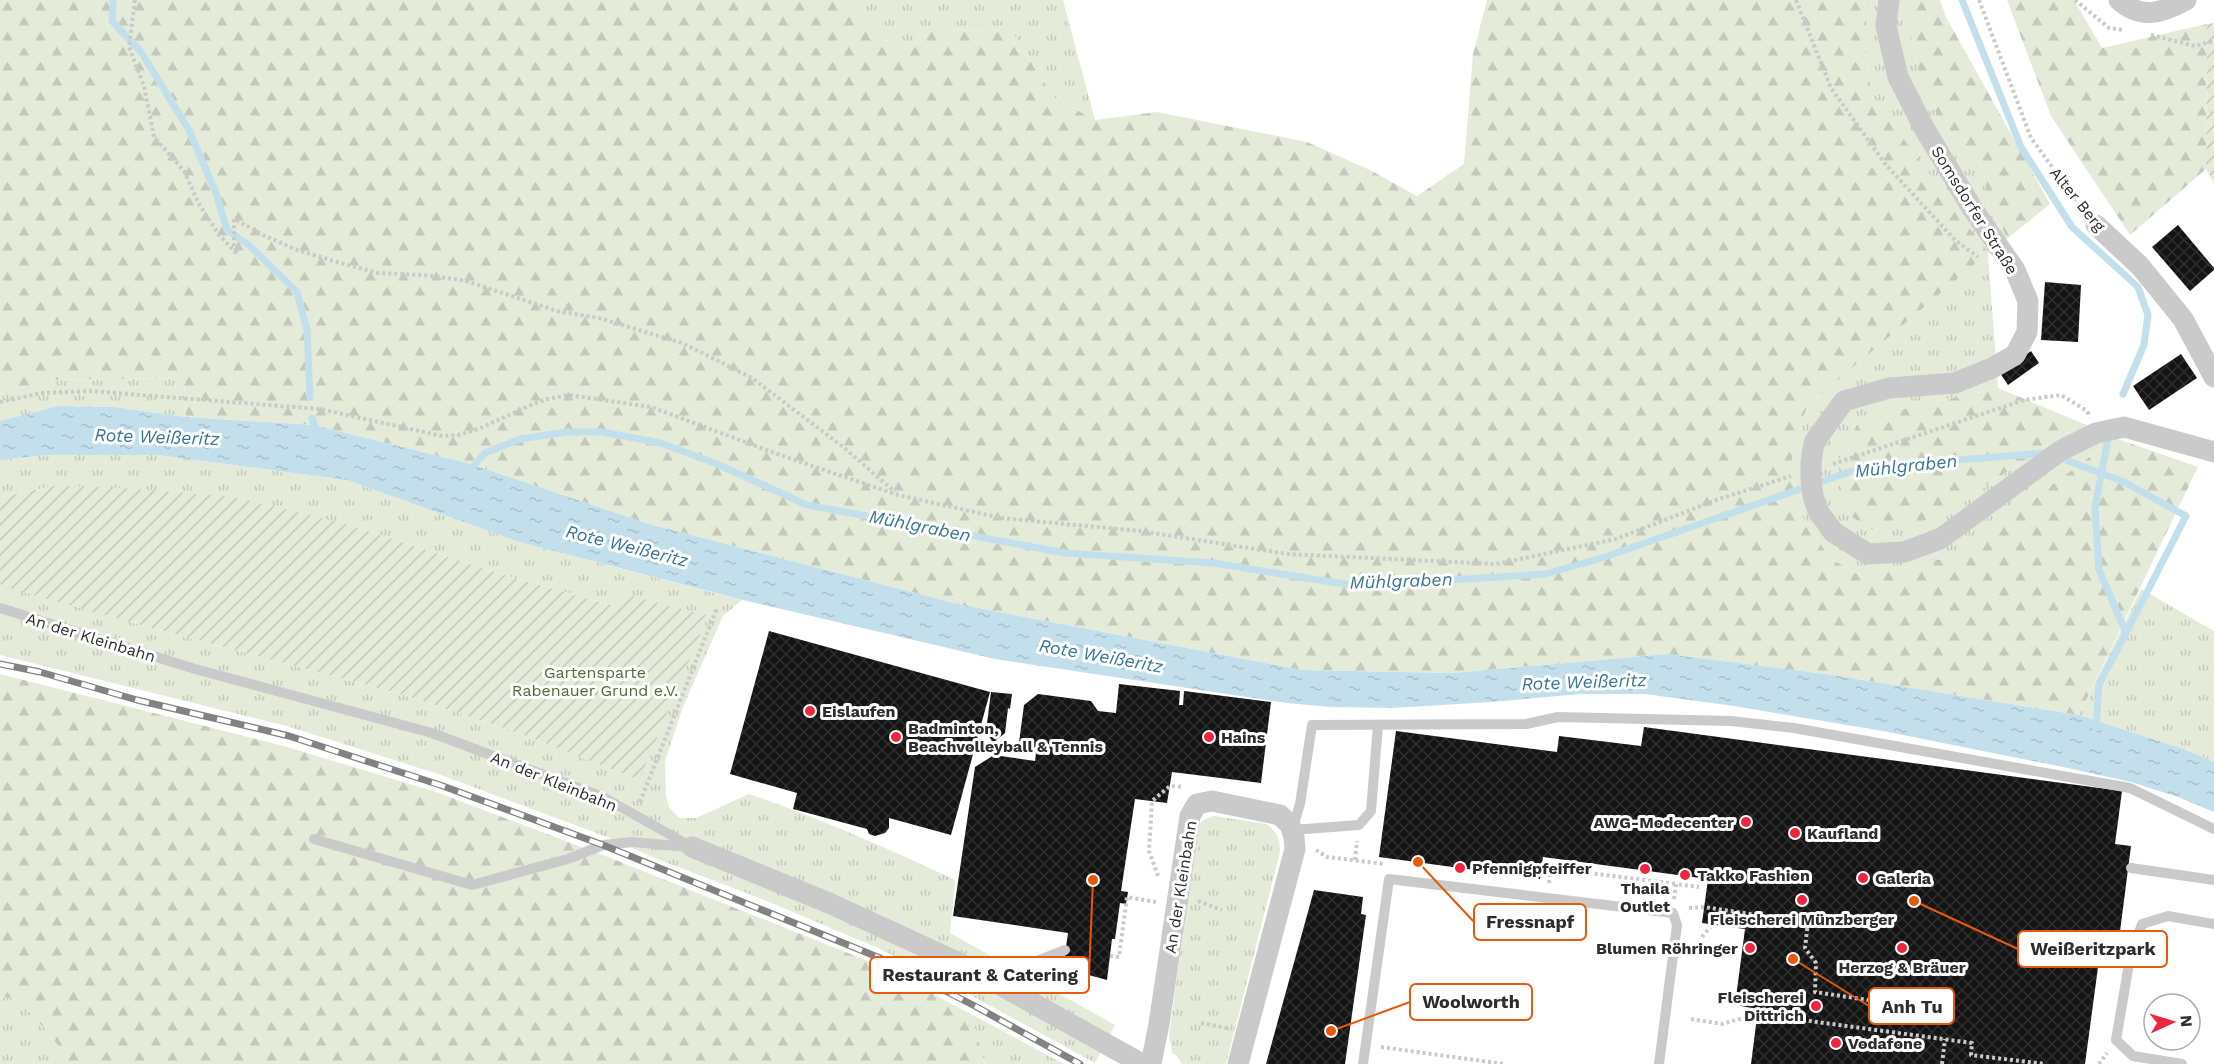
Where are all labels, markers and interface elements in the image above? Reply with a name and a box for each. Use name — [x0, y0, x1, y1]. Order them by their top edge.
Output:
street label: Somsdorfer Straße — [1927, 142, 2022, 278]
street label: Alter Berg — [2046, 163, 2110, 236]
water label: Rote Weißeritz — [94, 424, 221, 449]
water label: Mühlgraben — [1854, 450, 1958, 481]
water label: Mühlgraben — [868, 505, 973, 546]
water label: Rote Weißeritz — [564, 520, 691, 571]
water label: Mühlgraben — [1349, 568, 1453, 593]
street label: An der Kleinbahn — [24, 609, 158, 666]
water label: Rote Weißeritz — [1038, 634, 1165, 677]
park label: Gartensparte Rabenauer Grund e.V. — [512, 663, 678, 700]
water label: Rote Weißeritz — [1521, 669, 1648, 694]
place label: Eislaufen — [822, 702, 896, 721]
marker: Eislaufen — [803, 704, 817, 718]
place label: Badminton, Beachvolleyball & Tennis — [908, 719, 1103, 756]
place label: Hains — [1221, 728, 1266, 747]
marker: Badminton, Beachvolleyball & Tennis — [889, 730, 903, 744]
marker: Hains — [1202, 730, 1216, 744]
street label: An der Kleinbahn — [488, 747, 620, 815]
place label: AWG-Modecenter — [1594, 813, 1734, 832]
marker: AWG-Modecenter — [1739, 815, 1753, 829]
street label: An der Kleinbahn — [1161, 819, 1200, 955]
place label: Kaufland — [1807, 824, 1878, 843]
marker: Kaufland — [1788, 826, 1802, 840]
place label: Pfennigpfeiffer — [1472, 859, 1592, 878]
marker: Pfennigpfeiffer — [1453, 861, 1467, 875]
marker: Thaila Outlet — [1638, 862, 1652, 876]
place label: Takko Fashion — [1697, 866, 1810, 885]
marker: Takko Fashion — [1678, 868, 1692, 882]
place label: Galeria — [1875, 869, 1932, 888]
marker: Galeria — [1856, 871, 1870, 885]
place label: Thaila Outlet — [1620, 879, 1670, 916]
marker: Fleischerei Münzberger — [1795, 893, 1809, 907]
callout: Fressnapf — [1474, 904, 1586, 940]
place label: Fleischerei Münzberger — [1710, 910, 1894, 929]
text: Fressnapf — [1486, 911, 1575, 932]
callout: Weißeritzpark — [2018, 931, 2167, 967]
text: Weißeritzpark — [2030, 938, 2156, 959]
place label: Blumen Röhringer — [1596, 939, 1738, 958]
marker: Blumen Röhringer — [1743, 941, 1757, 955]
marker: Herzog & Bräuer — [1895, 941, 1909, 955]
callout: Restaurant & Catering — [870, 957, 1089, 993]
place label: Herzog & Bräuer — [1838, 958, 1966, 977]
text: Restaurant & Catering — [882, 964, 1079, 985]
callout: Woolworth — [1410, 984, 1532, 1020]
place label: Fleischerei Dittrich — [1718, 988, 1804, 1025]
callout: Anh Tu — [1869, 988, 1954, 1024]
text: Woolworth — [1422, 991, 1520, 1012]
north arrow — [2142, 992, 2202, 1052]
text: Anh Tu — [1881, 996, 1943, 1017]
marker: Fleischerei Dittrich — [1809, 999, 1823, 1013]
text: N — [2177, 1014, 2196, 1028]
place label: Vodafone — [1848, 1034, 1922, 1053]
marker: Vodafone — [1829, 1036, 1843, 1050]

